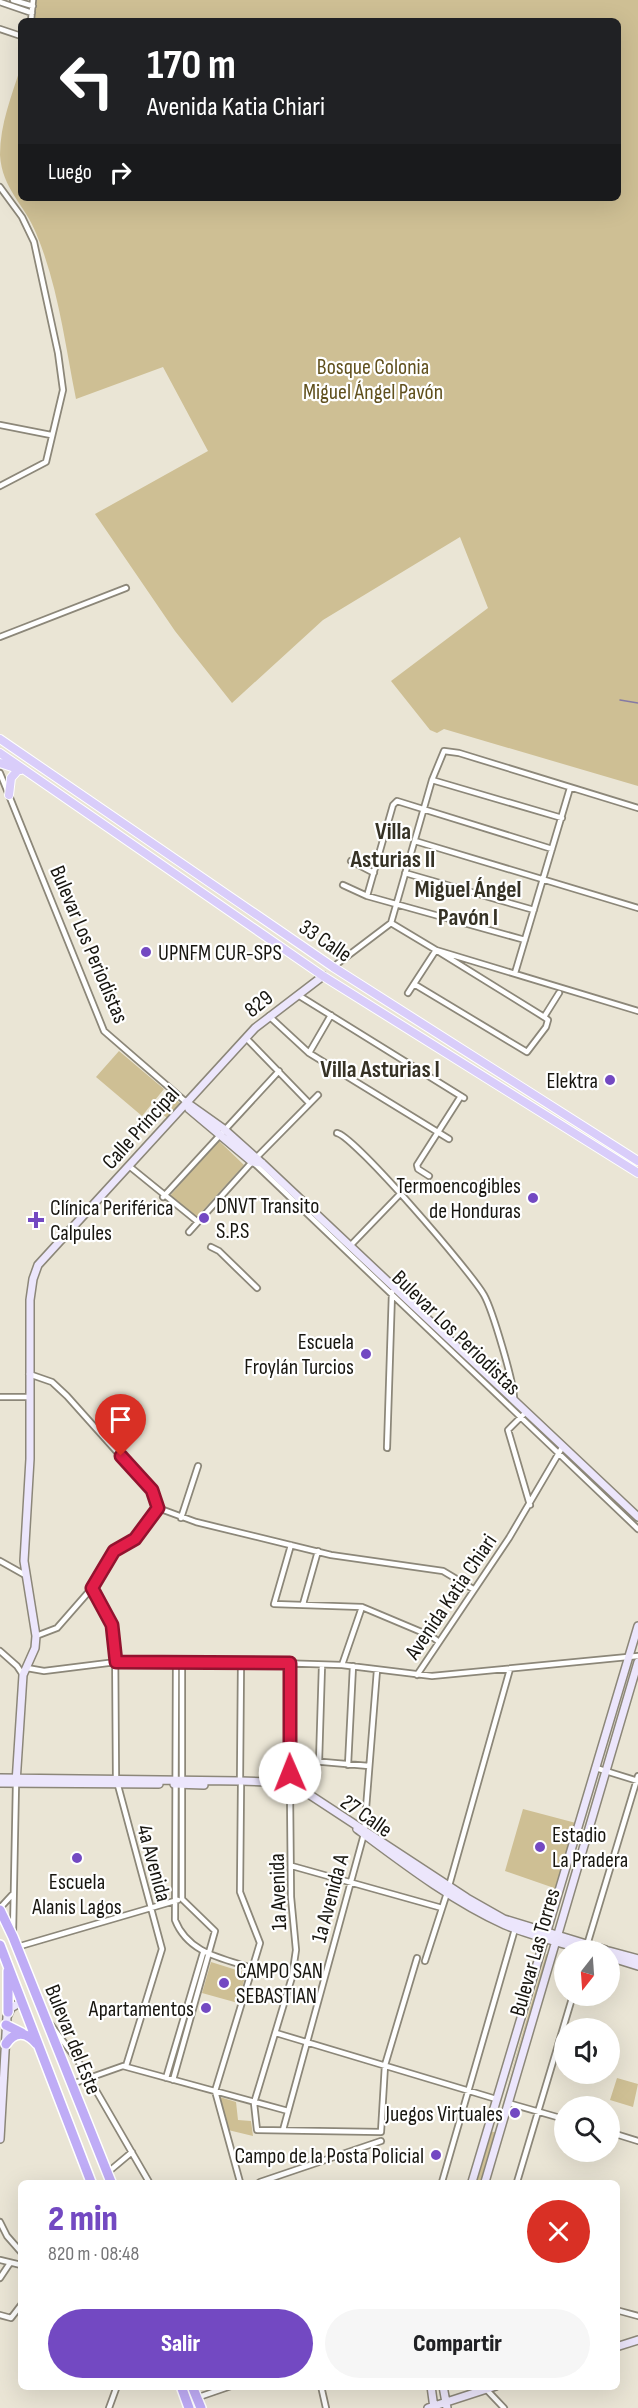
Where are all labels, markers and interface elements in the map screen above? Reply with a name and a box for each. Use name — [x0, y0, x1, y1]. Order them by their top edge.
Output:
text: 170 m — [147, 40, 236, 91]
icon: left — [48, 42, 126, 120]
text: Avenida Katia Chiari — [147, 91, 325, 123]
icon: right — [104, 156, 137, 189]
text: Luego — [48, 159, 92, 186]
park label: Bosque Colonia Miguel Ángel Pavón — [303, 354, 443, 406]
district label: Villa Asturias II — [350, 817, 435, 874]
street label: Bulevar Los Periodistas — [43, 862, 134, 1027]
district label: Miguel Ángel Pavón I — [415, 875, 521, 932]
street label: 33 Calle — [294, 914, 357, 969]
place label: UPNFM CUR-SPS — [158, 940, 282, 967]
marker: UPNFM CUR-SPS — [139, 945, 153, 959]
street label: 829 — [239, 985, 279, 1024]
district label: Villa Asturias I — [320, 1055, 440, 1084]
place label: Elektra — [546, 1068, 598, 1095]
marker: Elektra — [603, 1073, 617, 1087]
street label: Calle Principal — [97, 1081, 186, 1175]
place label: Termoencogibles de Honduras — [396, 1173, 521, 1225]
marker: Termoencogibles de Honduras — [526, 1191, 540, 1205]
place label: DNVT Transito S.P.S — [216, 1193, 319, 1245]
place label: Clínica Periférica Calpules — [50, 1195, 174, 1247]
marker: Clínica Periférica Calpules — [27, 1211, 45, 1229]
marker: DNVT Transito S.P.S — [197, 1211, 211, 1225]
street label: Bulevar Los Periodistas — [386, 1265, 526, 1401]
place label: Escuela Froylán Turcios — [244, 1329, 354, 1381]
marker: Escuela Froylán Turcios — [359, 1347, 373, 1361]
pin — [95, 1394, 146, 1456]
icon: arrive — [104, 1403, 137, 1436]
street label: Avenida Katia Chiari — [399, 1529, 503, 1665]
position arrow — [258, 1741, 322, 1805]
street label: 27 Calle — [335, 1789, 397, 1844]
street label: 4a Avenida — [130, 1822, 177, 1905]
place label: Estadio La Pradera — [552, 1822, 628, 1874]
marker: Estadio La Pradera — [533, 1840, 547, 1854]
marker: Escuela Alanis Lagos — [70, 1851, 84, 1865]
street label: 1a Avenida A — [306, 1851, 355, 1945]
street label: 1a Avenida — [264, 1853, 293, 1931]
place label: Escuela Alanis Lagos — [31, 1869, 122, 1921]
street label: Bulevar Las Torres — [504, 1885, 567, 2020]
north arrow — [554, 1940, 620, 2006]
map controls — [554, 1940, 620, 2162]
place label: CAMPO SAN SEBASTIAN — [236, 1958, 323, 2010]
marker: CAMPO SAN SEBASTIAN — [217, 1976, 231, 1990]
street label: Bulevar del Este — [38, 1981, 107, 2098]
place label: Apartamentos — [88, 1996, 194, 2023]
marker: Apartamentos — [199, 2001, 213, 2015]
button: sound — [554, 2018, 620, 2084]
button: search — [554, 2096, 620, 2162]
place label: Juegos Virtuales — [384, 2101, 503, 2128]
marker: Juegos Virtuales — [508, 2106, 522, 2120]
place label: Campo de la Posta Policial — [234, 2143, 424, 2170]
marker: Campo de la Posta Policial — [429, 2148, 443, 2162]
text: 2 min — [48, 2198, 118, 2241]
button: close — [527, 2200, 590, 2263]
text: 820 m · 08:48 — [48, 2242, 139, 2266]
button: Salir — [48, 2309, 313, 2378]
button: Compartir — [325, 2309, 590, 2378]

